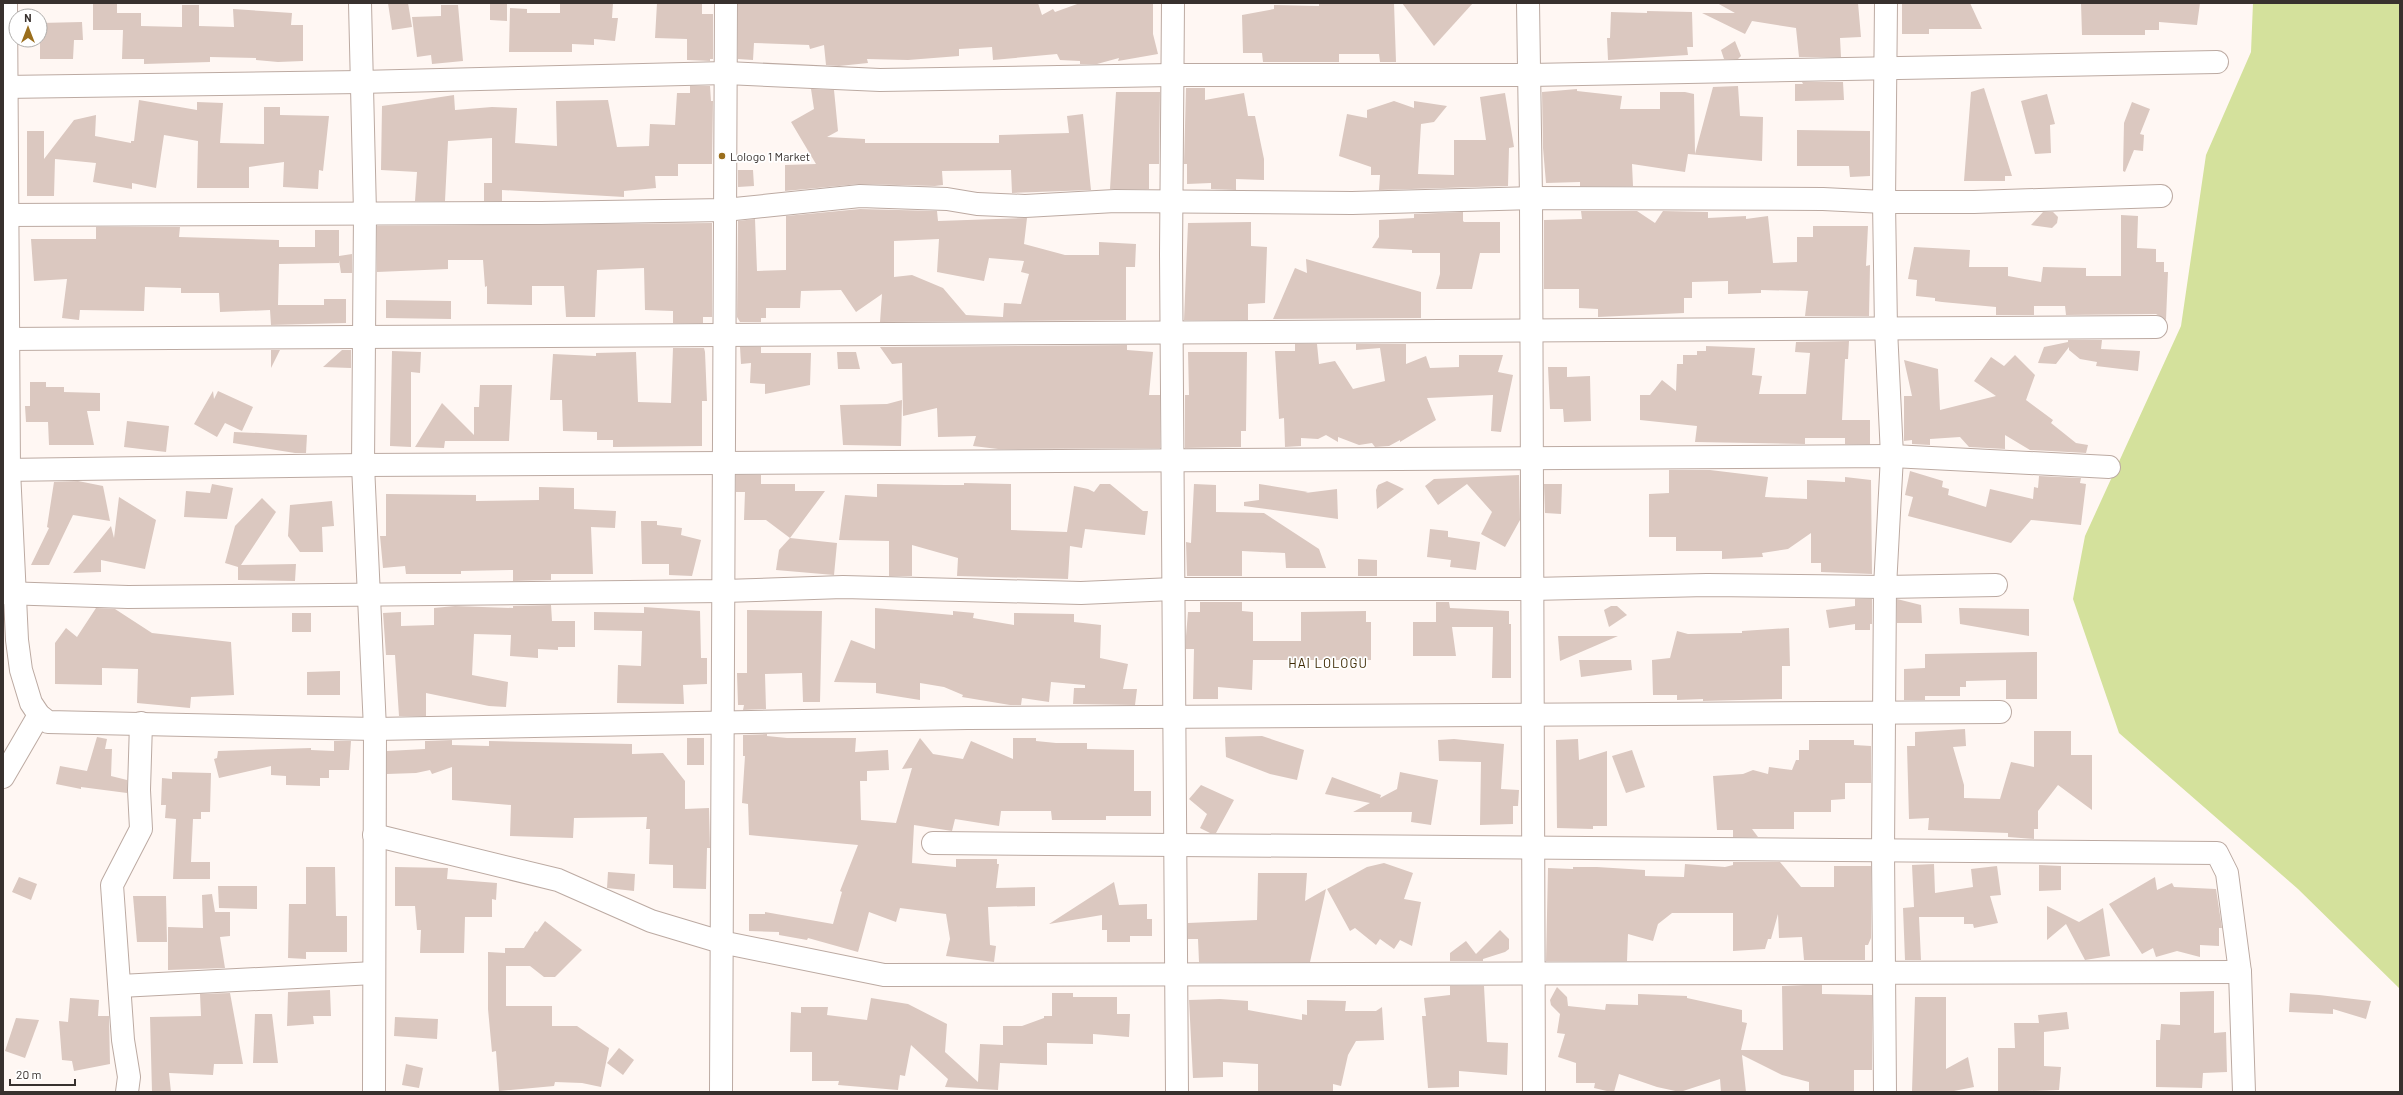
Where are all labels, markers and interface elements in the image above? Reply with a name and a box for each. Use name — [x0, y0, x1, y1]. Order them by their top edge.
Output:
north arrow — [8, 8, 48, 48]
text: N — [24, 11, 32, 24]
place label: Lologo 1 Market — [730, 149, 810, 163]
marker: Lologo 1 Market — [717, 151, 727, 161]
district label: HAI LOLOGU — [1288, 655, 1368, 671]
scale bar — [10, 1061, 75, 1087]
text: 20 m — [16, 1067, 42, 1081]

